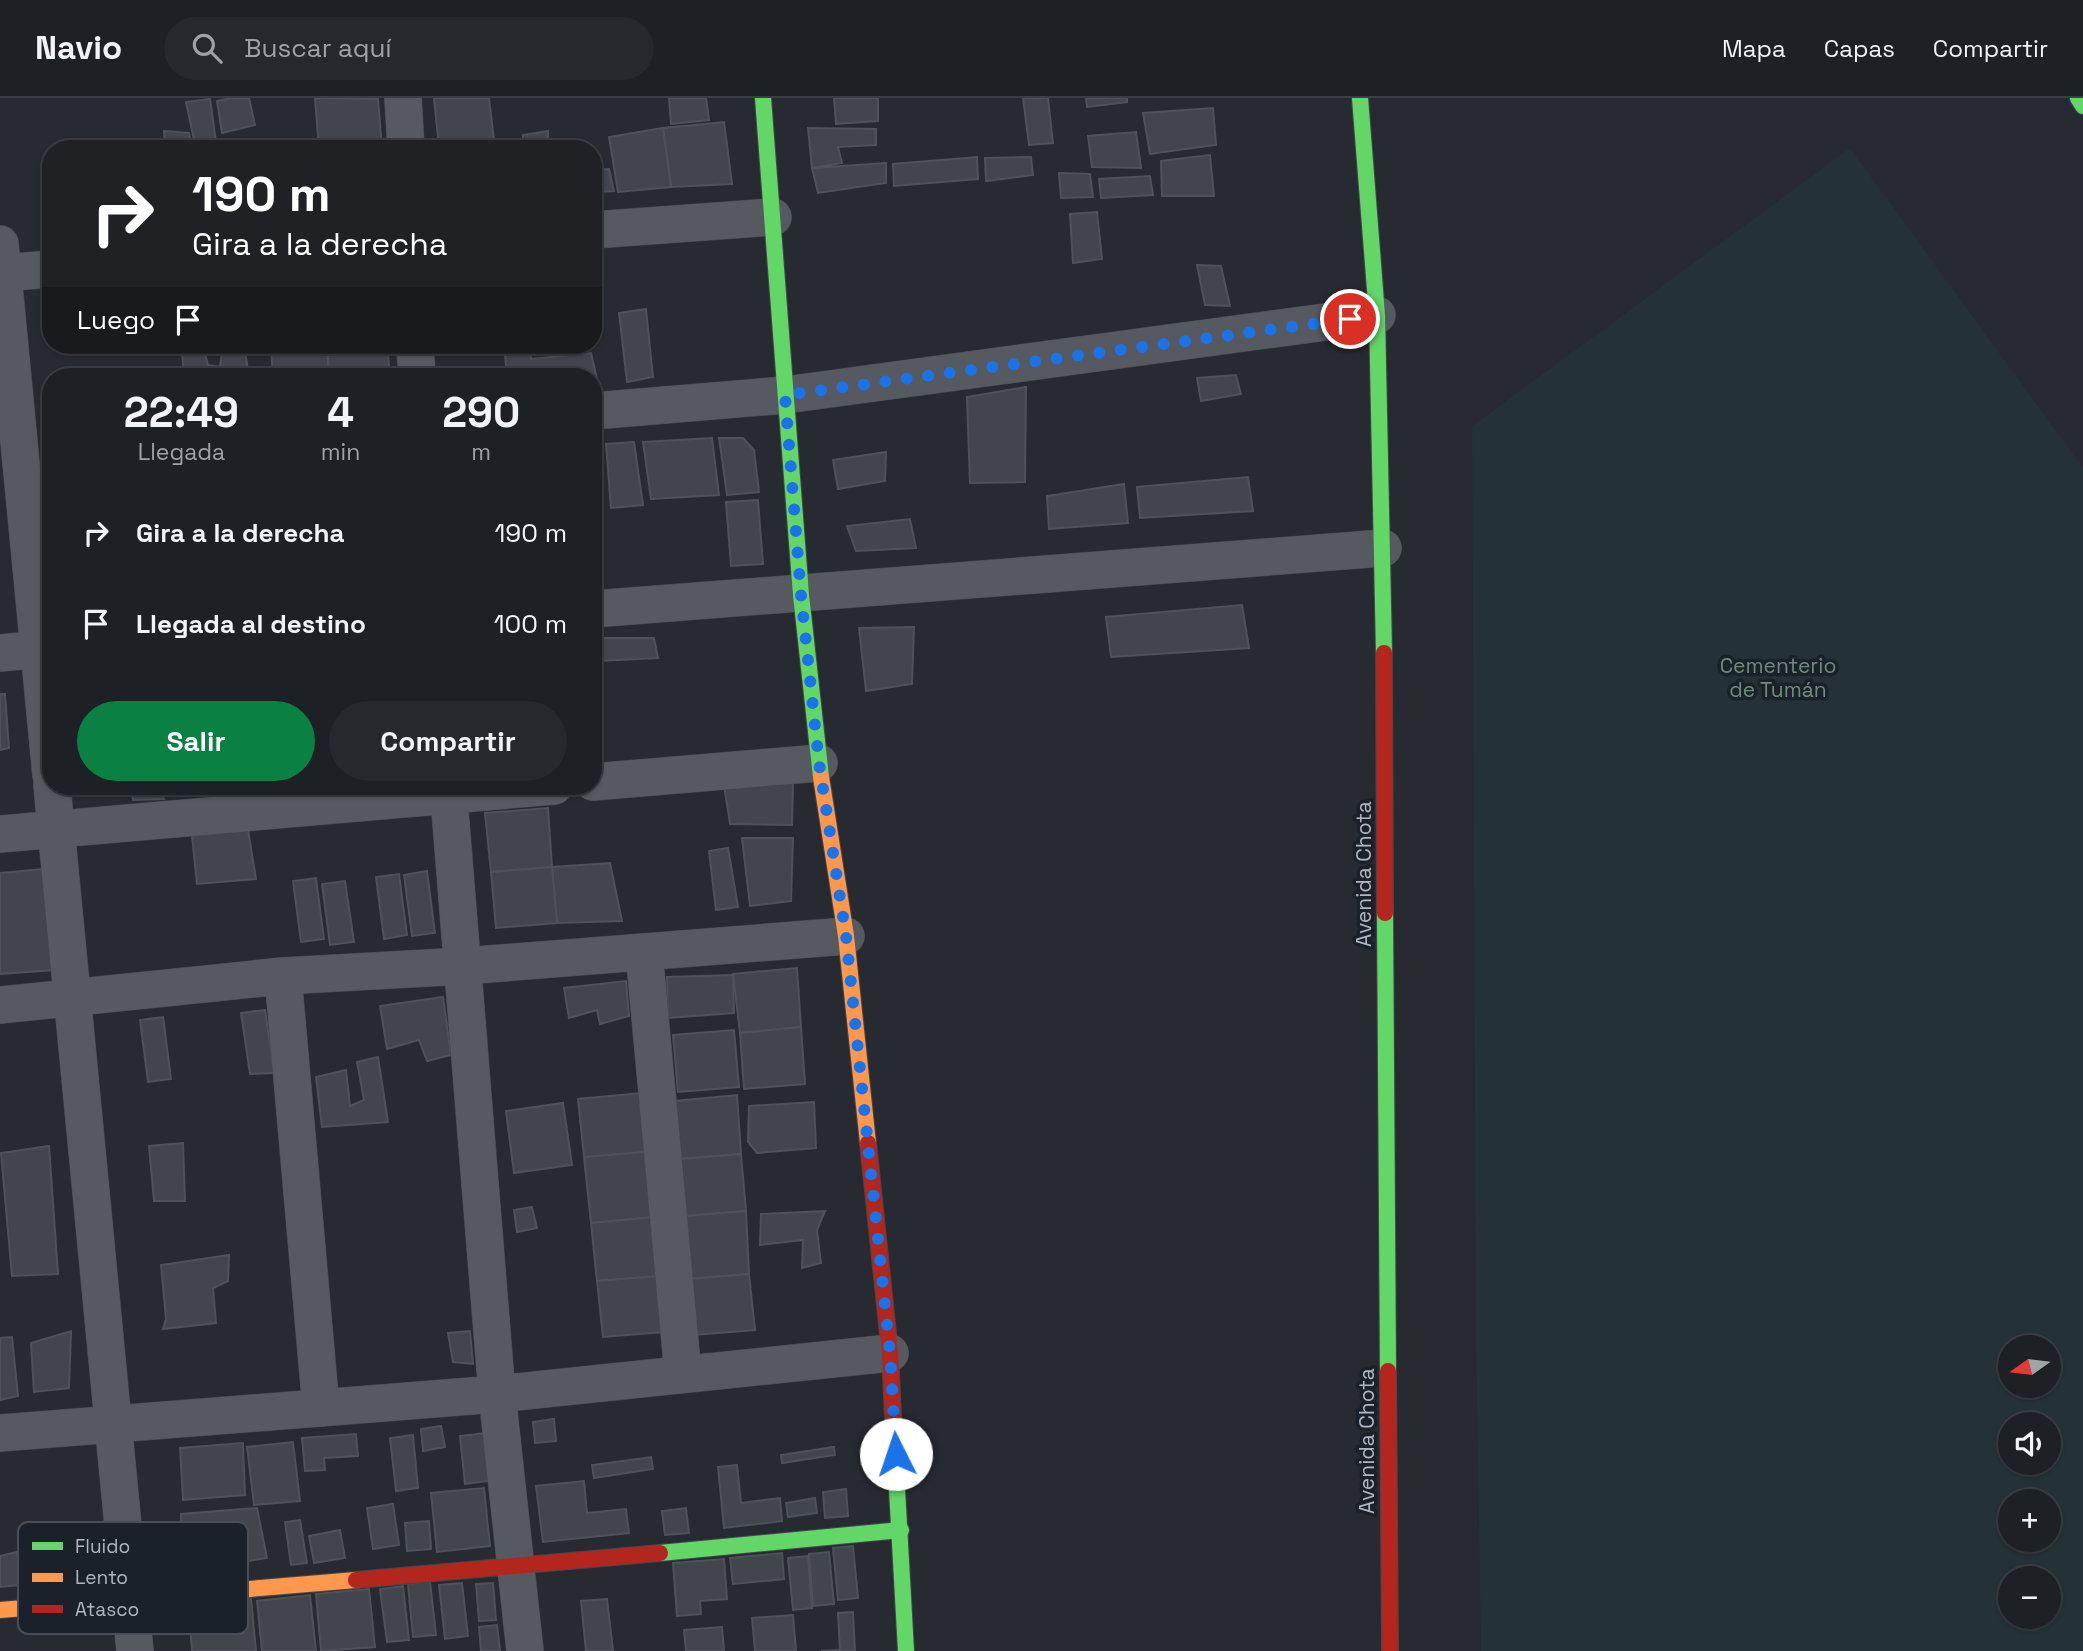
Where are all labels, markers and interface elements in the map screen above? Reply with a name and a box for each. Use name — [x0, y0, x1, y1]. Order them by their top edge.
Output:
search box — [164, 17, 654, 80]
text: Navio — [35, 27, 122, 69]
icon: search — [188, 29, 226, 67]
text: Buscar aquí — [244, 31, 392, 65]
text: Mapa — [1722, 33, 1786, 64]
text: Capas — [1824, 33, 1895, 64]
text: Compartir — [1933, 33, 2048, 64]
text: 190 m — [192, 163, 330, 225]
icon: right — [77, 168, 168, 259]
text: Gira a la derecha — [192, 224, 447, 264]
pin — [1320, 289, 1380, 349]
icon: arrive — [1331, 300, 1369, 338]
icon: arrive — [169, 301, 207, 339]
text: Luego — [77, 303, 155, 337]
text: 22:49 — [124, 386, 239, 439]
text: 4 — [327, 386, 354, 439]
text: 290 — [442, 386, 520, 439]
text: Llegada — [138, 437, 225, 467]
text: min — [321, 437, 360, 467]
text: m — [471, 437, 491, 467]
icon: right — [77, 514, 115, 552]
text: Gira a la derecha — [136, 516, 345, 550]
text: 190 m — [495, 516, 567, 550]
icon: arrive — [77, 605, 115, 643]
text: Llegada al destino — [136, 607, 366, 641]
text: 100 m — [494, 607, 567, 641]
park label: Cementerio de Tumán — [1720, 652, 1836, 703]
button: Salir — [77, 701, 315, 781]
button: Compartir — [329, 701, 567, 781]
street label: Avenida Chota — [1350, 801, 1377, 947]
north arrow — [1998, 1335, 2062, 1398]
map controls — [1998, 1335, 2061, 1629]
street label: Avenida Chota — [1353, 1368, 1380, 1514]
button: sound — [1998, 1412, 2061, 1475]
position arrow — [859, 1417, 933, 1491]
button: + — [1998, 1489, 2061, 1552]
legend — [18, 1522, 248, 1634]
text: Fluido — [75, 1534, 130, 1559]
text: Lento — [75, 1565, 128, 1590]
button: − — [1998, 1566, 2061, 1629]
text: Atasco — [75, 1597, 139, 1622]

